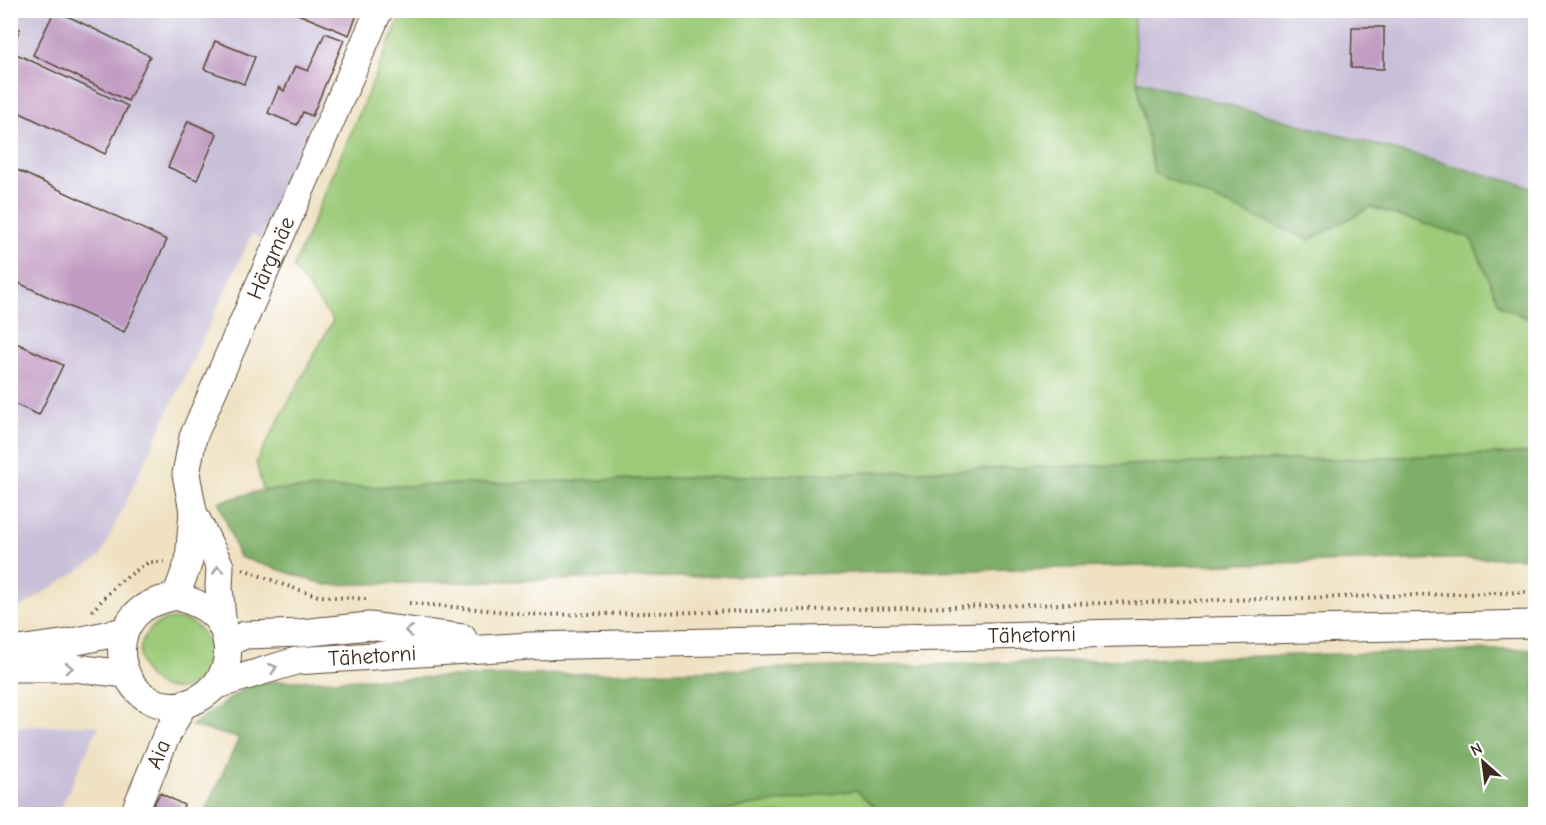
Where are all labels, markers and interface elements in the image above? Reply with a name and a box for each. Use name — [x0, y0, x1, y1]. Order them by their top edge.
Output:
street label: Härgmäe — [242, 213, 300, 303]
one-way arrow — [212, 566, 225, 575]
street label: Tähetorni — [987, 621, 1076, 649]
one-way arrow — [404, 625, 414, 638]
street label: Tähetorni — [327, 640, 417, 672]
one-way arrow — [64, 661, 73, 674]
one-way arrow — [267, 662, 278, 675]
north arrow — [1453, 732, 1513, 792]
street label: Aia — [141, 736, 176, 773]
text: N — [1468, 739, 1485, 760]

